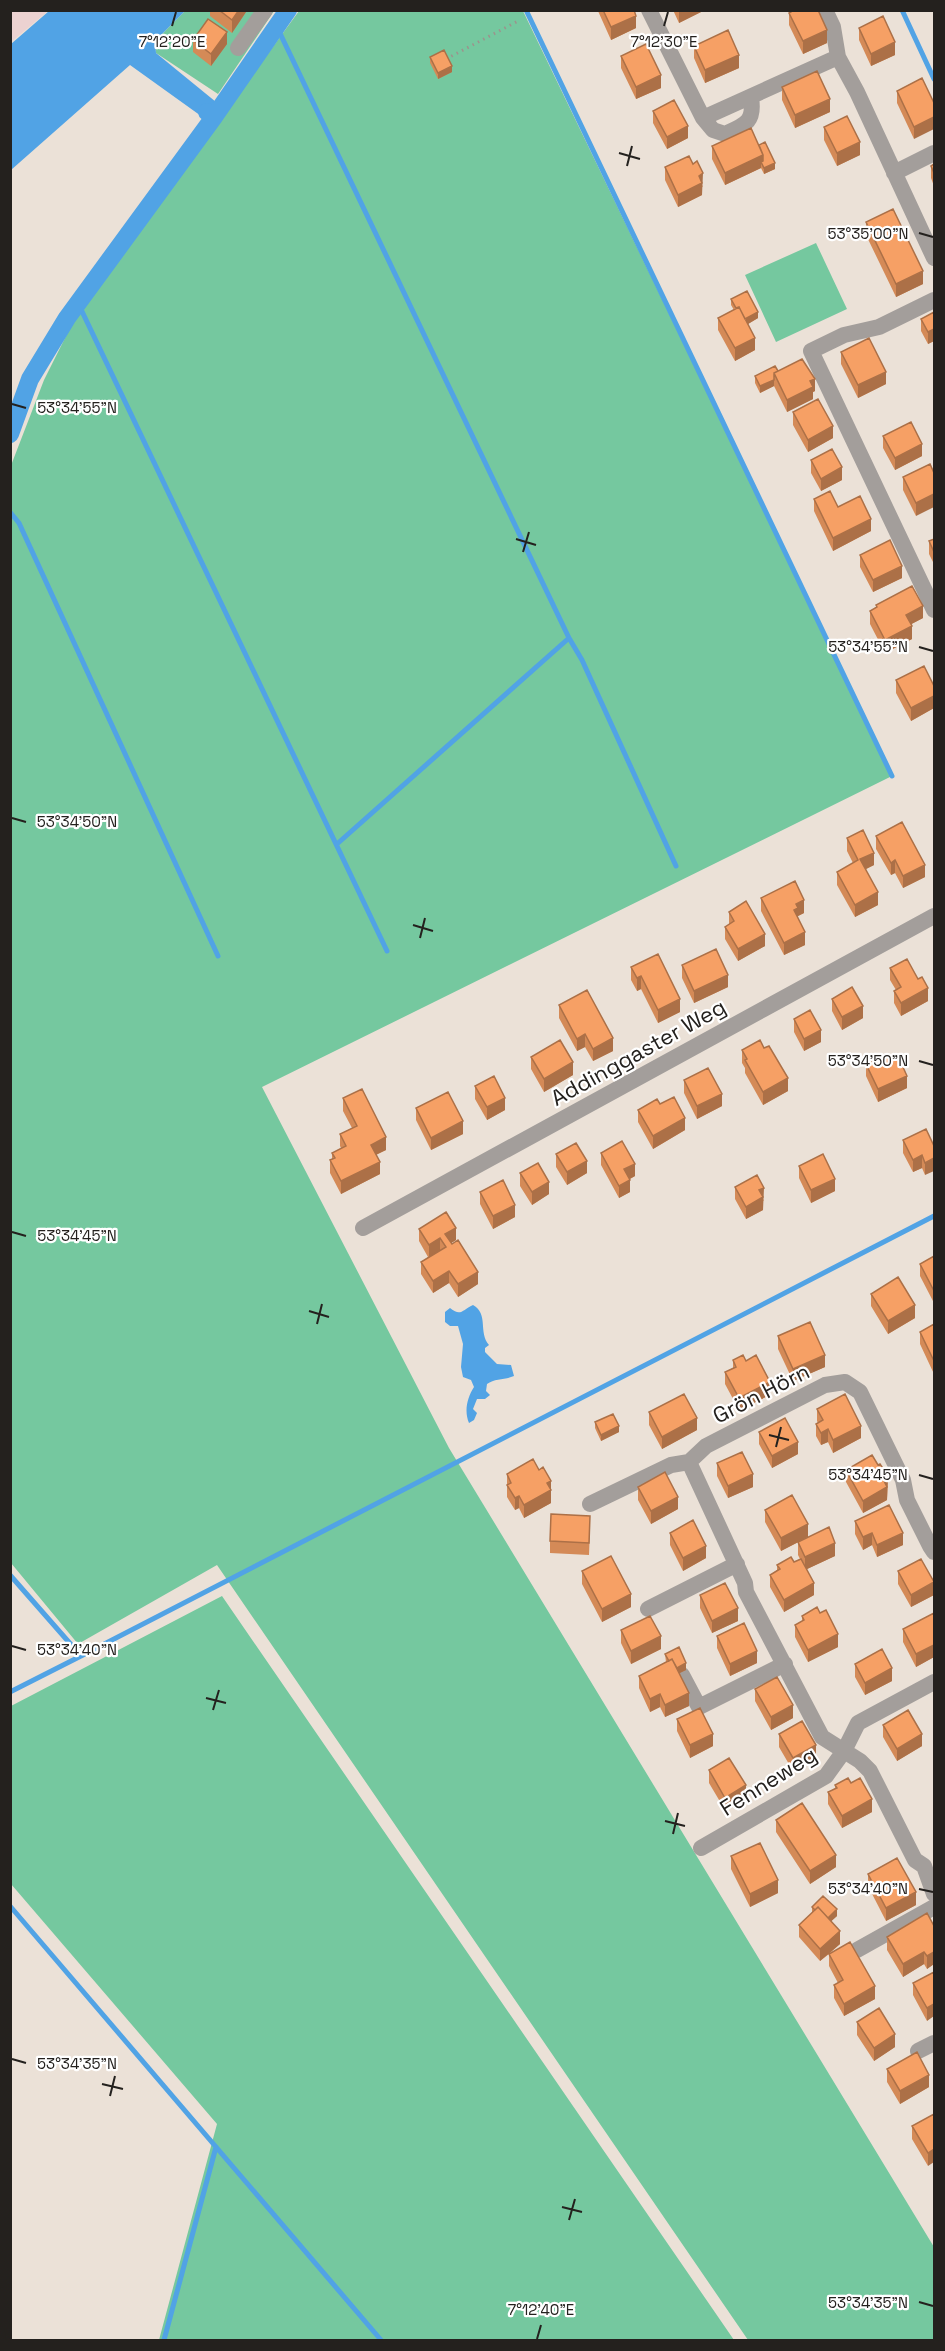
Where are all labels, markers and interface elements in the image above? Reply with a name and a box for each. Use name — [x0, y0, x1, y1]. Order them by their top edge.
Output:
text: 7°12'20"E — [139, 32, 205, 51]
text: 7°12'30"E — [631, 32, 697, 51]
text: 53°35'00"N — [827, 224, 909, 243]
text: 53°34'55"N — [37, 398, 117, 417]
text: 53°34'55"N — [828, 637, 908, 656]
text: 53°34'50"N — [37, 812, 117, 831]
street label: Addinggaster Weg — [546, 992, 730, 1112]
text: 53°34'50"N — [828, 1051, 908, 1070]
text: 53°34'45"N — [37, 1226, 117, 1245]
street label: Grön Hörn — [708, 1357, 814, 1429]
text: 53°34'45"N — [828, 1465, 908, 1484]
text: 53°34'40"N — [37, 1640, 117, 1659]
street label: Fenneweg — [714, 1740, 822, 1822]
text: 53°34'40"N — [828, 1879, 908, 1898]
text: 53°34'35"N — [37, 2054, 117, 2073]
text: 53°34'35"N — [828, 2293, 908, 2312]
text: 7°12'40"E — [508, 2300, 574, 2319]

